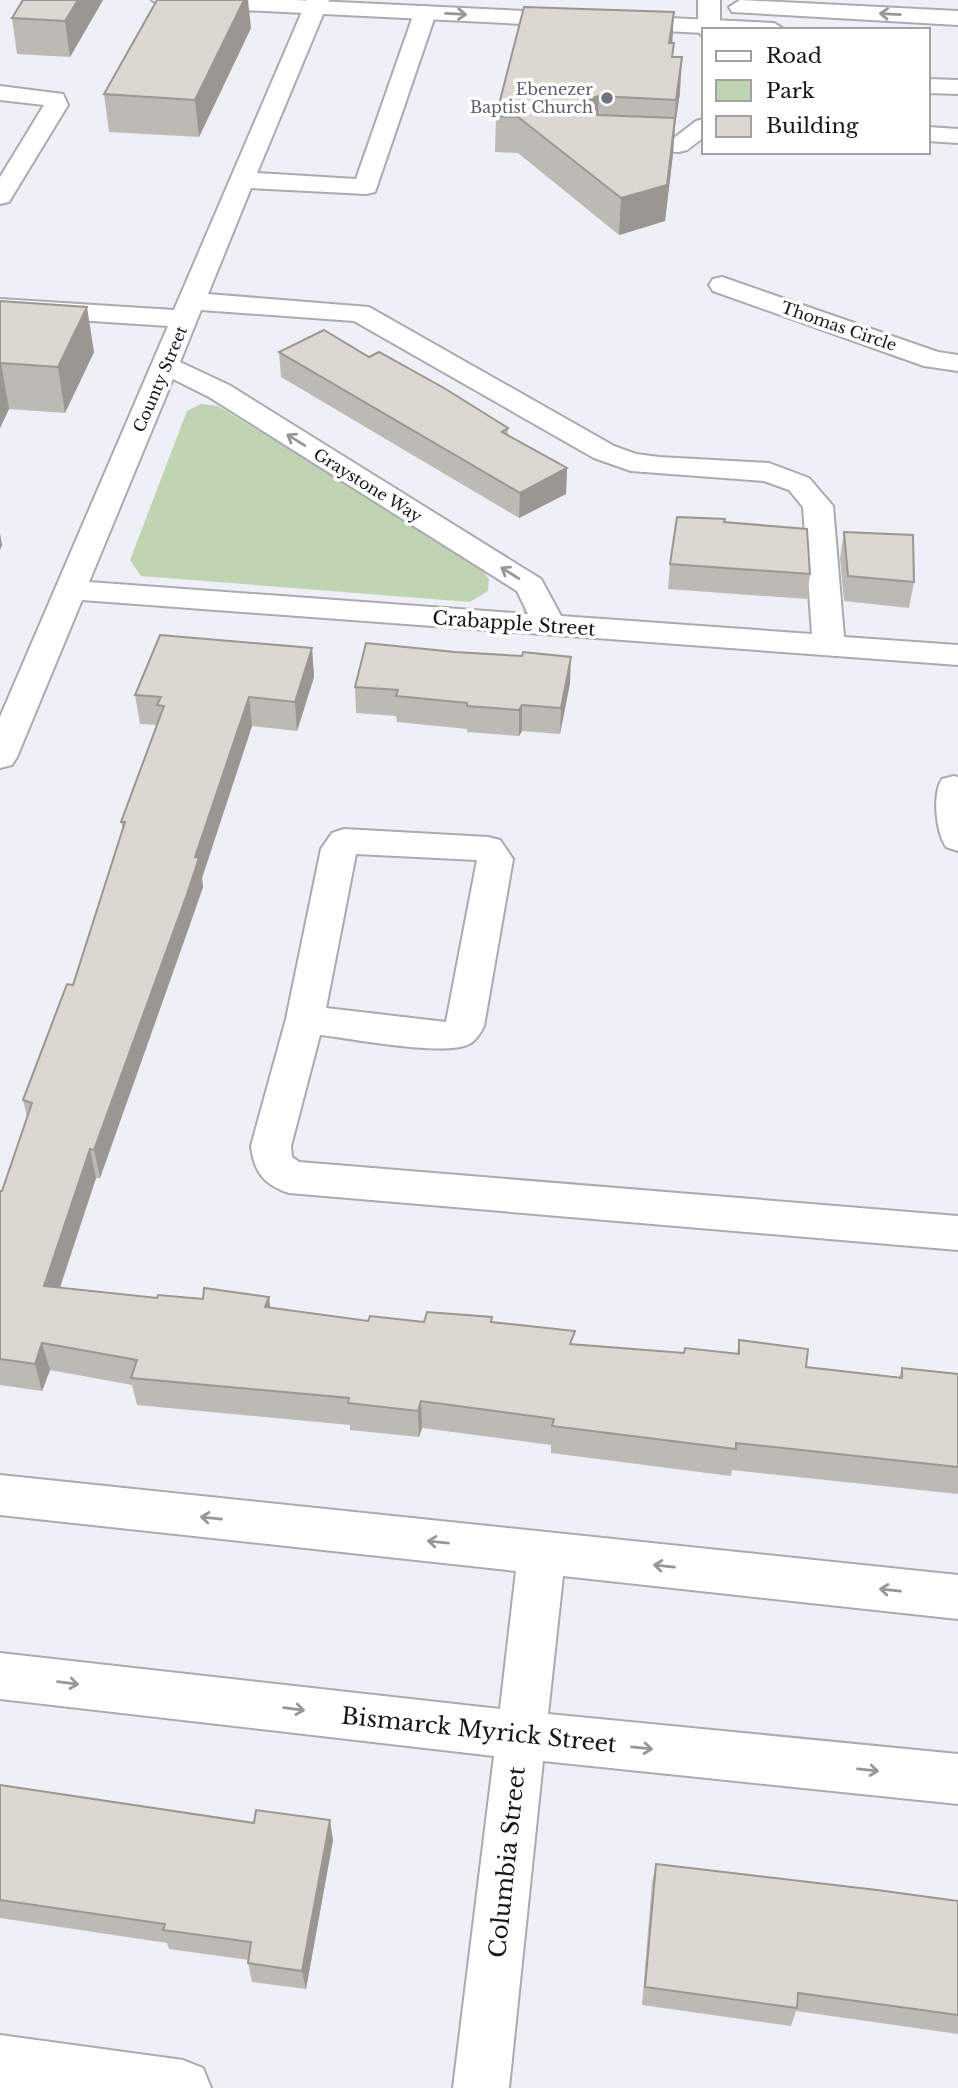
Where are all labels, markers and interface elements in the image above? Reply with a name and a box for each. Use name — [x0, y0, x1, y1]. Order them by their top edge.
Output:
one-way arrow — [445, 8, 467, 21]
one-way arrow — [879, 8, 902, 21]
legend — [702, 28, 930, 154]
text: Road — [766, 43, 822, 69]
text: Park — [766, 78, 815, 104]
place label: Ebenezer Baptist Church — [470, 79, 593, 117]
marker: Ebenezer Baptist Church — [599, 90, 615, 106]
text: Building — [766, 113, 859, 139]
street label: Thomas Circle — [779, 297, 899, 355]
street label: County Street — [129, 323, 191, 435]
one-way arrow — [287, 432, 307, 446]
street label: Graystone Way — [310, 444, 427, 527]
one-way arrow — [501, 566, 520, 581]
street label: Crabapple Street — [432, 606, 597, 641]
one-way arrow — [201, 1511, 223, 1524]
one-way arrow — [427, 1535, 449, 1548]
one-way arrow — [653, 1559, 676, 1572]
one-way arrow — [879, 1583, 902, 1596]
one-way arrow — [56, 1677, 79, 1690]
street label: Bismarck Myrick Street — [340, 1702, 618, 1758]
one-way arrow — [282, 1703, 305, 1716]
one-way arrow — [630, 1741, 653, 1754]
one-way arrow — [856, 1764, 879, 1777]
street label: Columbia Street — [483, 1765, 531, 1959]

